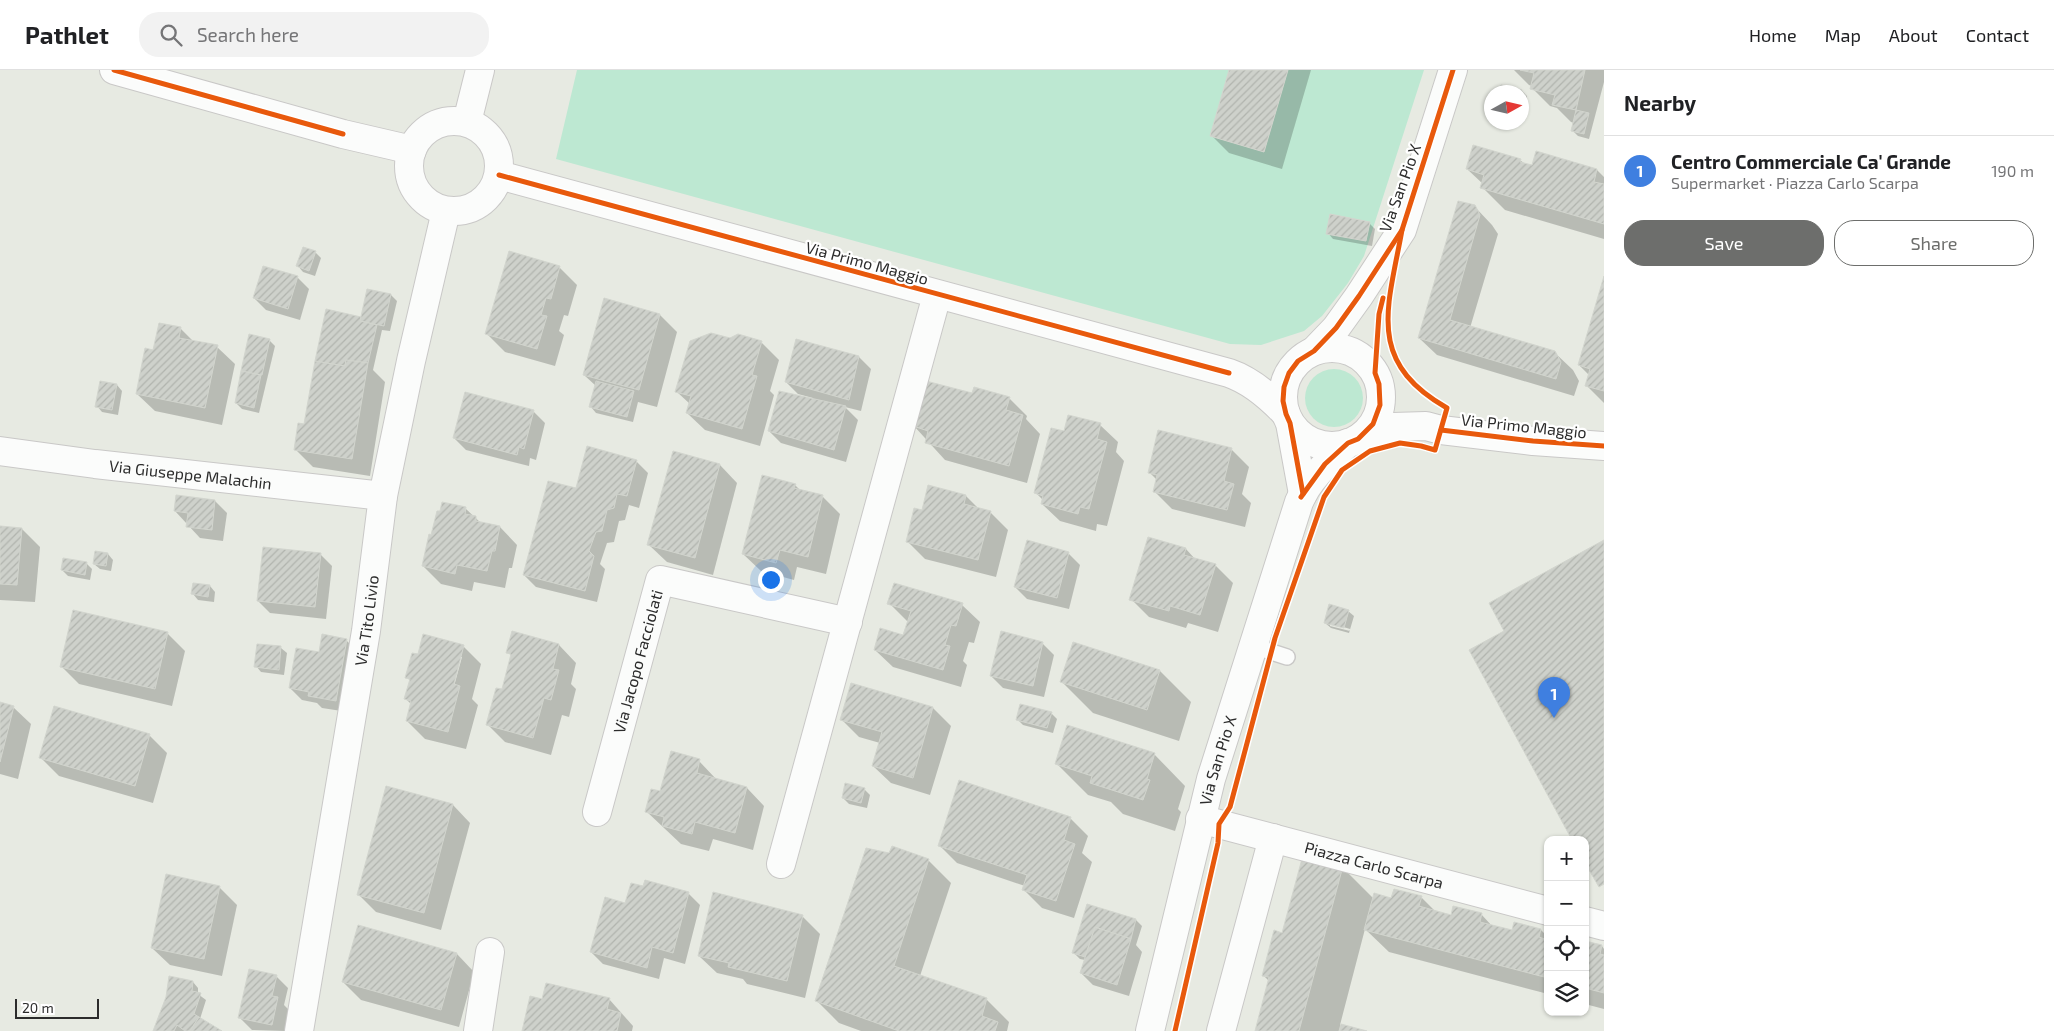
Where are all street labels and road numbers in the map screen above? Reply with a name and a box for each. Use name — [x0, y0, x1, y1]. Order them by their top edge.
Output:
street label: Via San Pio X — [1375, 141, 1424, 235]
street label: Via Primo Maggio — [804, 237, 931, 288]
street label: Via Primo Maggio — [1460, 409, 1588, 442]
street label: Via Giuseppe Malachin — [108, 456, 273, 493]
street label: Via Tito Livio — [350, 574, 382, 667]
street label: Via Jacopo Facciolati — [609, 587, 666, 735]
street label: Via San Pio X — [1195, 713, 1240, 807]
street label: Piazza Carlo Scarpa — [1303, 837, 1446, 892]

